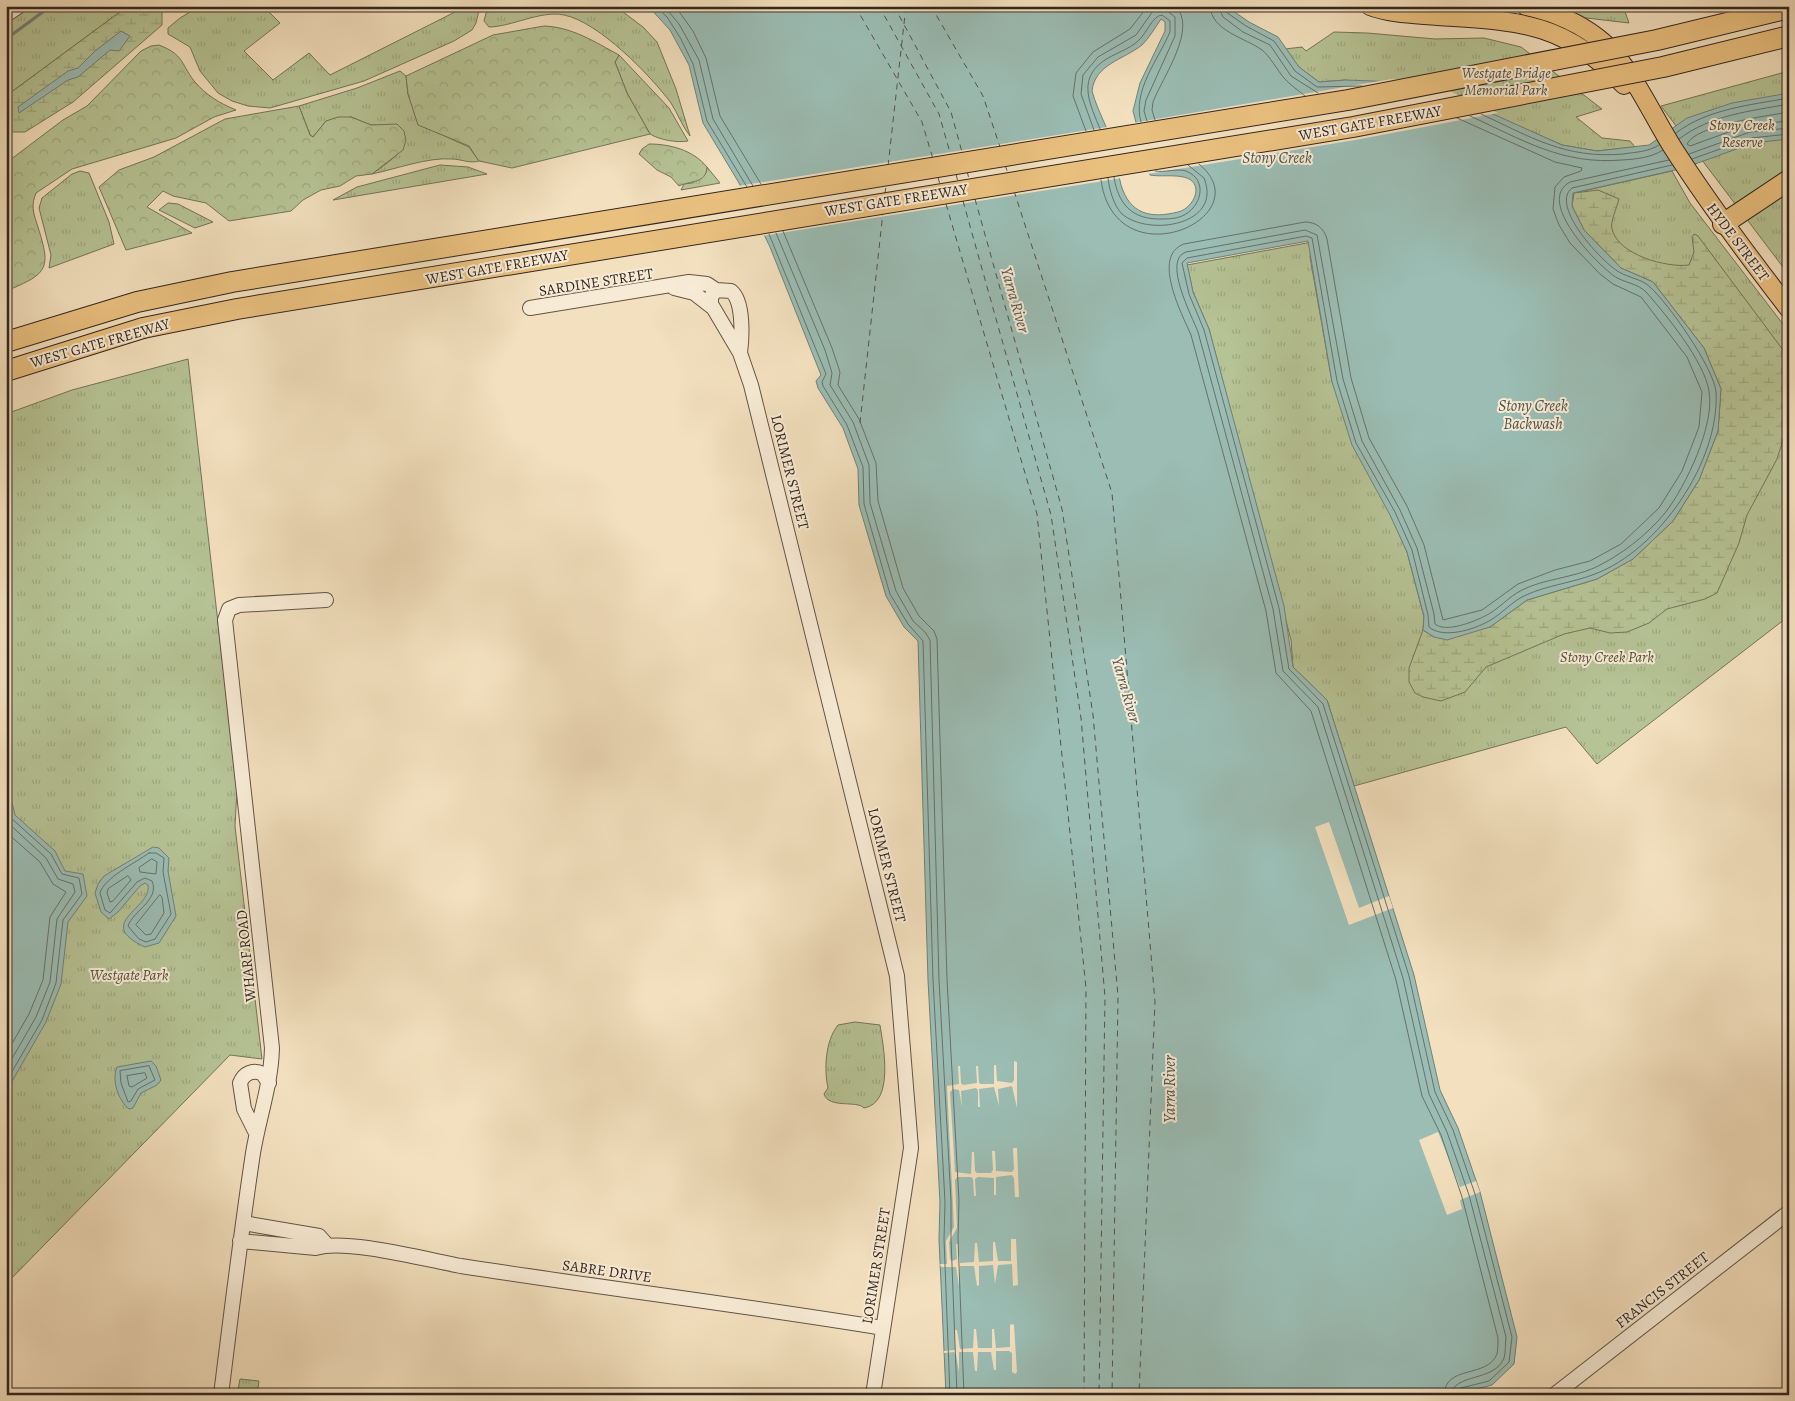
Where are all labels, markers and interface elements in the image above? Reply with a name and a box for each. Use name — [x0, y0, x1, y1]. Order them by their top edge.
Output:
park label: Westgate Bridge Memorial Park — [1461, 63, 1551, 100]
street label: WEST GATE FREEWAY — [1296, 100, 1444, 146]
park label: Stony Creek Reserve — [1709, 115, 1775, 152]
water label: Stony Creek — [1242, 147, 1312, 169]
street label: WEST GATE FREEWAY — [822, 179, 970, 221]
street label: HYDE STREET — [1702, 199, 1774, 286]
street label: WEST GATE FREEWAY — [423, 244, 571, 290]
street label: SARDINE STREET — [537, 263, 655, 301]
water label: Yarra River — [995, 265, 1035, 336]
street label: WEST GATE FREEWAY — [27, 313, 173, 373]
water label: Stony Creek Backwash — [1498, 395, 1568, 435]
street label: LORIMER STREET — [766, 413, 814, 532]
park label: Stony Creek Park — [1560, 647, 1654, 667]
water label: Yarra River — [1106, 655, 1146, 726]
street label: LORIMER STREET — [863, 806, 911, 925]
street label: WHARF ROAD — [231, 909, 261, 1004]
park label: Westgate Park — [90, 965, 169, 985]
water label: Yarra River — [1159, 1055, 1181, 1123]
street label: LORIMER STREET — [857, 1206, 895, 1326]
street label: FRANCIS STREET — [1611, 1247, 1713, 1333]
street label: SABRE DRIVE — [561, 1255, 653, 1287]

